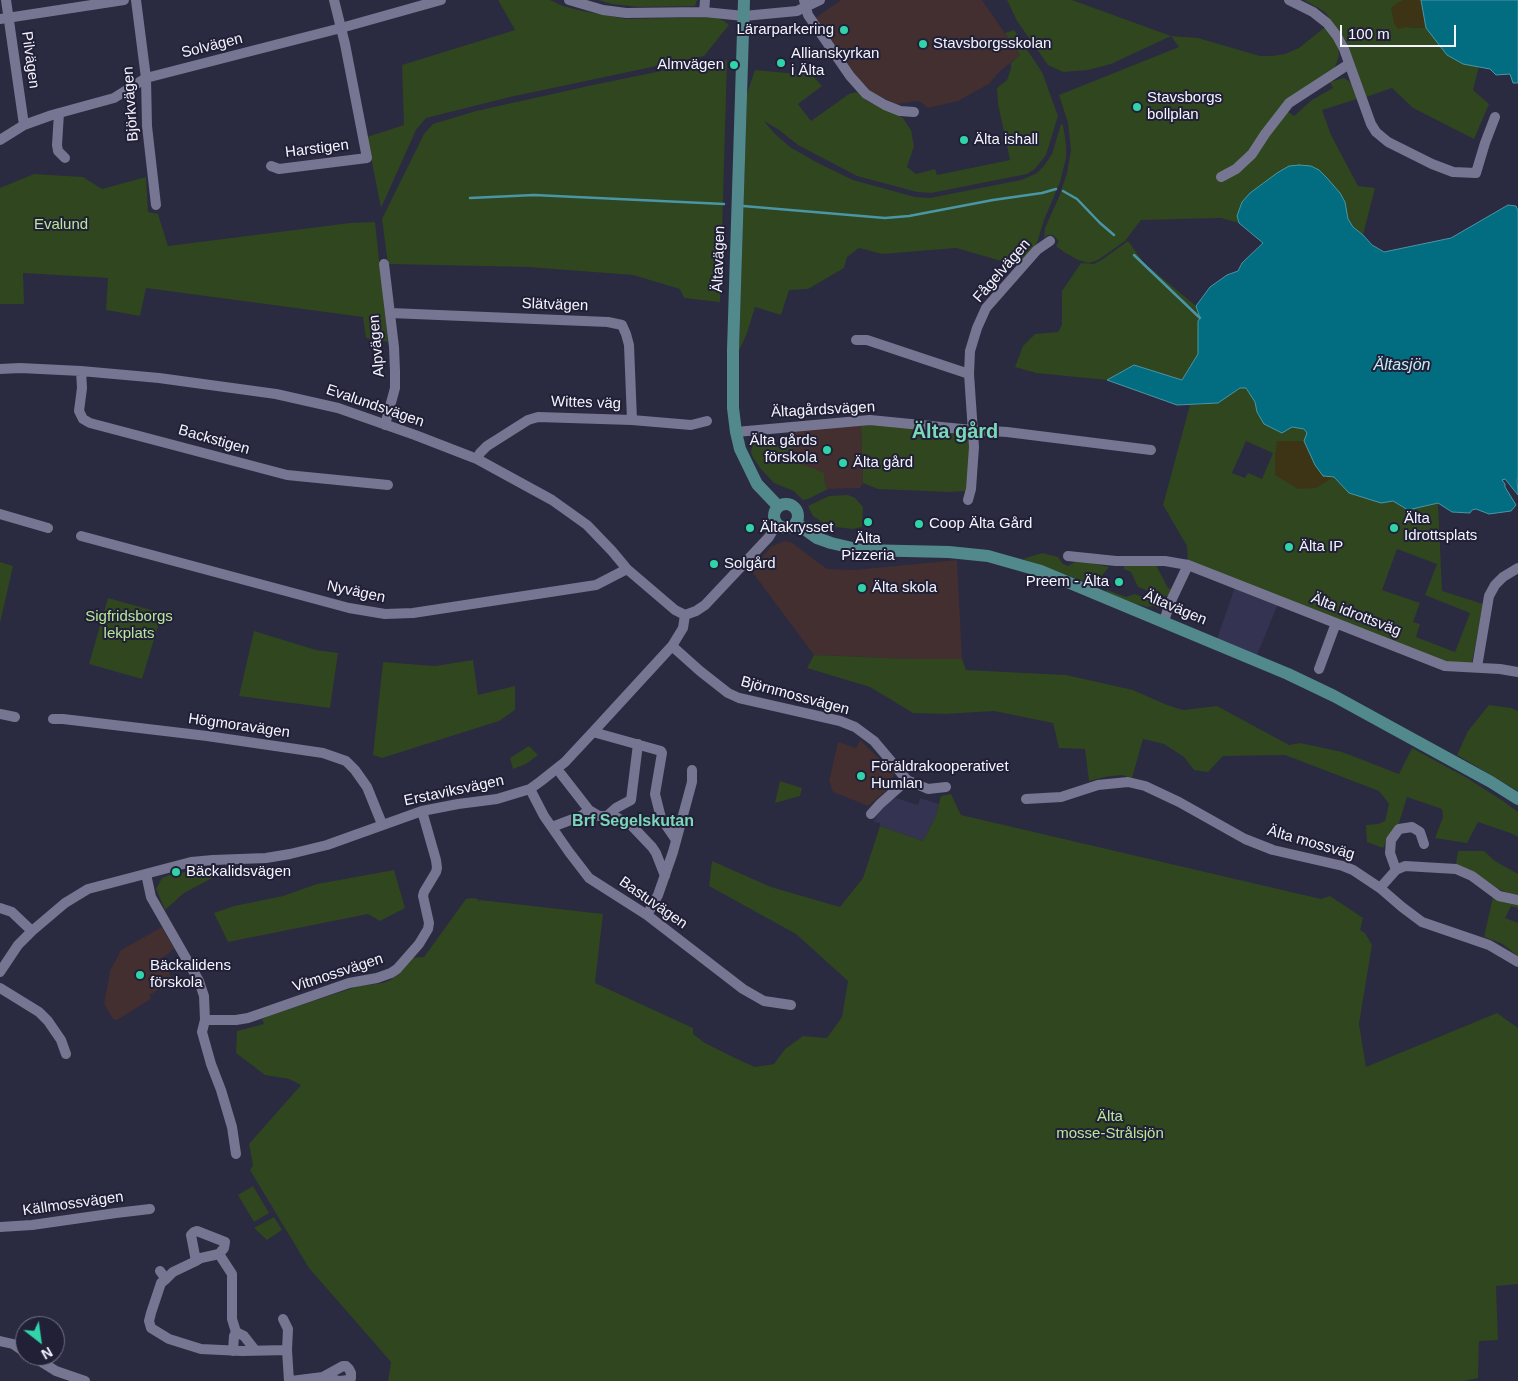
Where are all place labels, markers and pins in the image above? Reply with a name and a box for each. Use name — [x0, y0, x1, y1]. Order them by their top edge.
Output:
place label: Lärarparkering — [736, 21, 834, 39]
marker: Lärarparkering — [838, 24, 850, 36]
place label: Stavsborgsskolan — [933, 35, 1051, 53]
marker: Stavsborgsskolan — [917, 38, 929, 50]
place label: Allianskyrkan i Älta — [791, 45, 879, 80]
place label: Almvägen — [657, 56, 724, 74]
marker: Allianskyrkan i Älta — [775, 57, 787, 69]
marker: Almvägen — [728, 59, 740, 71]
place label: Stavsborgs bollplan — [1147, 89, 1222, 124]
marker: Stavsborgs bollplan — [1131, 101, 1143, 113]
place label: Älta ishall — [974, 131, 1038, 149]
marker: Älta ishall — [958, 134, 970, 146]
place label: Älta gårds förskola — [749, 432, 817, 467]
marker: Älta gårds förskola — [821, 444, 833, 456]
place label: Älta gård — [853, 454, 913, 472]
marker: Älta gård — [837, 457, 849, 469]
place label: Älta Idrottsplats — [1404, 510, 1477, 545]
place label: Coop Älta Gård — [929, 515, 1032, 533]
marker: Älta Pizzeria — [862, 516, 874, 528]
marker: Coop Älta Gård — [913, 518, 925, 530]
place label: Ältakrysset — [760, 519, 833, 537]
marker: Ältakrysset — [744, 522, 756, 534]
marker: Älta Idrottsplats — [1388, 522, 1400, 534]
place label: Älta Pizzeria — [841, 530, 895, 565]
place label: Älta IP — [1299, 538, 1343, 556]
marker: Älta IP — [1283, 541, 1295, 553]
place label: Solgård — [724, 555, 776, 573]
marker: Solgård — [708, 558, 720, 570]
place label: Preem - Älta — [1026, 573, 1109, 591]
marker: Preem - Älta — [1113, 576, 1125, 588]
place label: Älta skola — [872, 579, 937, 597]
marker: Älta skola — [856, 582, 868, 594]
place label: Föräldrakooperativet Humlan — [871, 758, 1009, 793]
marker: Föräldrakooperativet Humlan — [855, 770, 867, 782]
place label: Bäckalidsvägen — [186, 863, 291, 881]
marker: Bäckalidsvägen — [170, 866, 182, 878]
place label: Bäckalidens förskola — [150, 957, 231, 992]
marker: Bäckalidens förskola — [134, 969, 146, 981]

